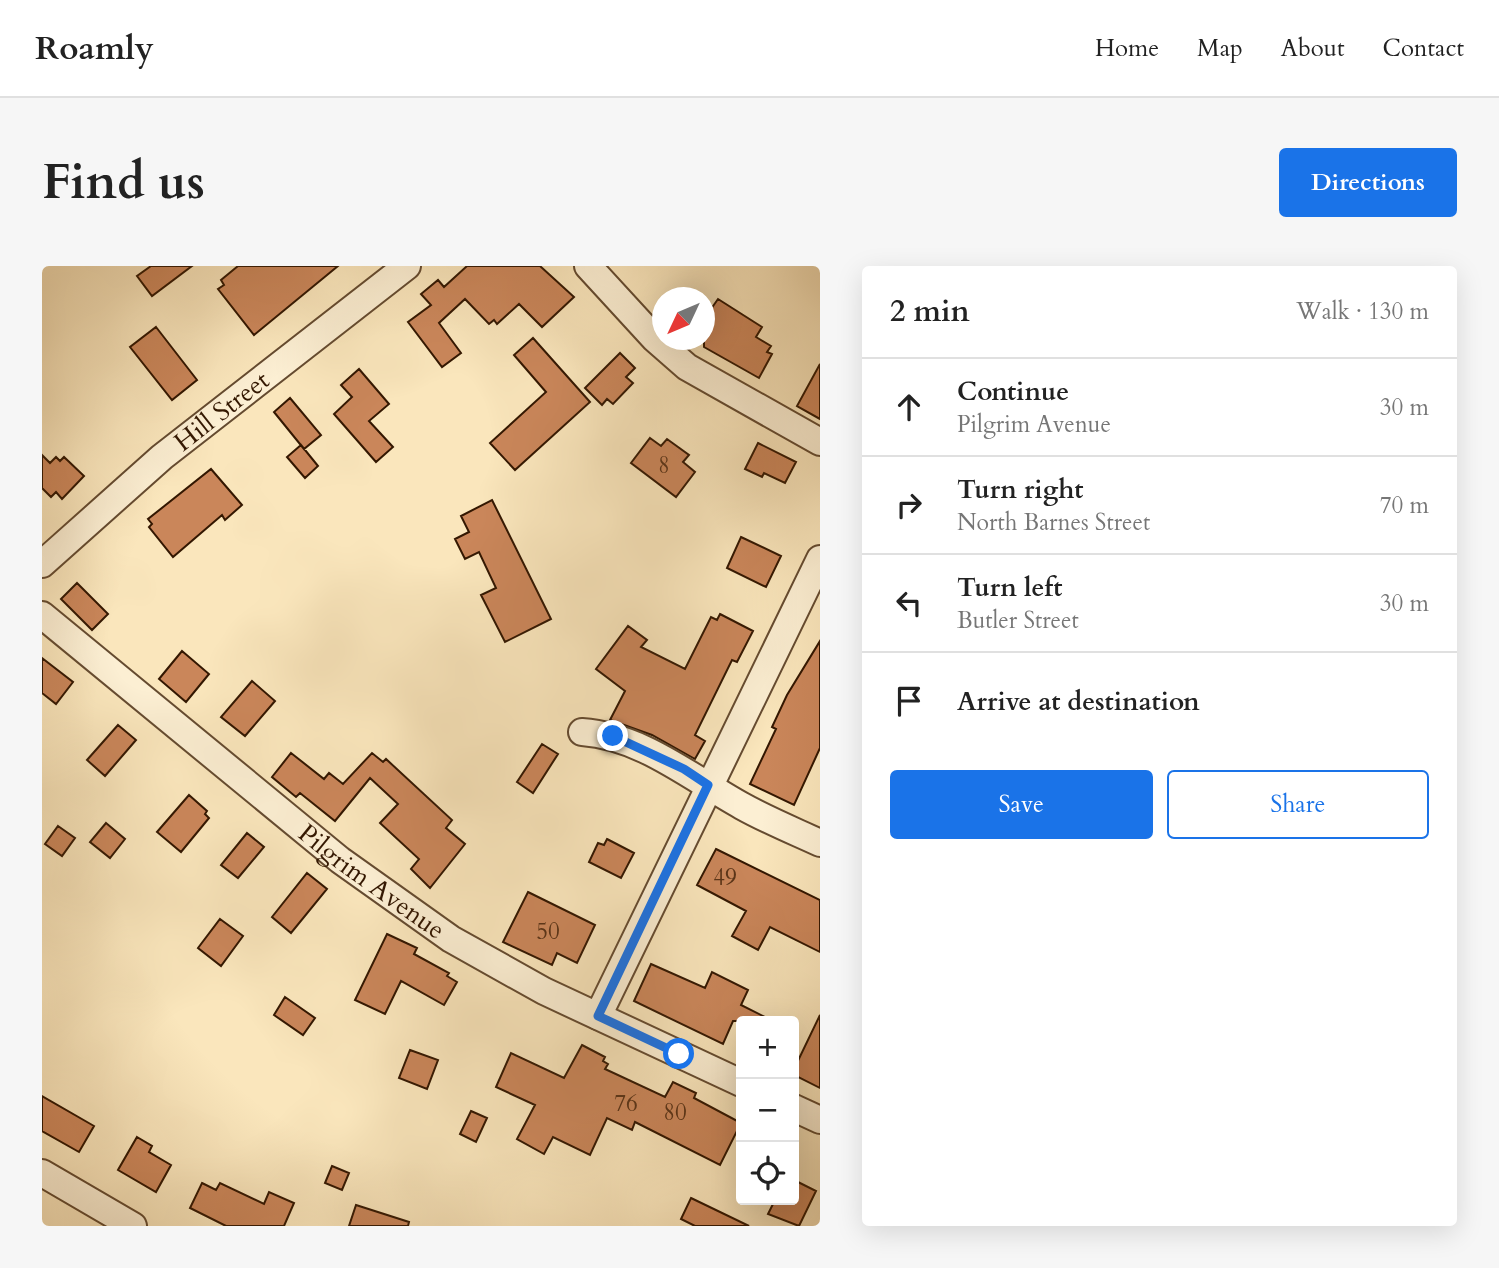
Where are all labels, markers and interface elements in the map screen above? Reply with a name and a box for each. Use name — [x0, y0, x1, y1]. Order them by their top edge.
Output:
text: Roamly — [35, 26, 154, 71]
text: Home — [1095, 32, 1159, 65]
text: Map — [1197, 32, 1243, 65]
text: About — [1281, 32, 1345, 65]
text: Contact — [1383, 32, 1464, 65]
button: Directions — [1279, 148, 1457, 217]
text: Find us — [42, 149, 205, 216]
north arrow — [652, 287, 715, 350]
text: 2 min — [890, 291, 970, 332]
text: Walk · 130 m — [1296, 296, 1429, 327]
street label: Hill Street — [167, 363, 277, 459]
text: Continue — [957, 374, 1069, 409]
icon: ahead — [890, 388, 928, 426]
text: 30 m — [1380, 392, 1429, 423]
text: Pilgrim Avenue — [957, 409, 1111, 440]
house number: 8 — [658, 450, 670, 481]
text: Turn right — [957, 472, 1084, 507]
icon: right — [890, 486, 928, 524]
text: 70 m — [1380, 490, 1429, 521]
text: North Barnes Street — [957, 507, 1150, 538]
text: Turn left — [957, 570, 1062, 605]
icon: left — [890, 584, 928, 622]
text: 30 m — [1380, 588, 1429, 619]
text: Butler Street — [957, 605, 1079, 636]
icon: arrive — [890, 682, 928, 720]
text: Arrive at destination — [957, 684, 1200, 719]
route end — [597, 720, 628, 751]
button: Save — [890, 770, 1153, 839]
button: Share — [1167, 770, 1429, 839]
street label: Pilgrim Avenue — [291, 816, 452, 947]
house number: 49 — [713, 862, 737, 893]
house number: 50 — [536, 916, 560, 947]
map controls — [736, 1016, 799, 1205]
button: + — [736, 1016, 799, 1079]
route start — [663, 1038, 694, 1069]
button: − — [736, 1079, 799, 1142]
house number: 76 — [614, 1088, 638, 1119]
house number: 80 — [663, 1097, 687, 1128]
button: locate — [736, 1142, 799, 1205]

